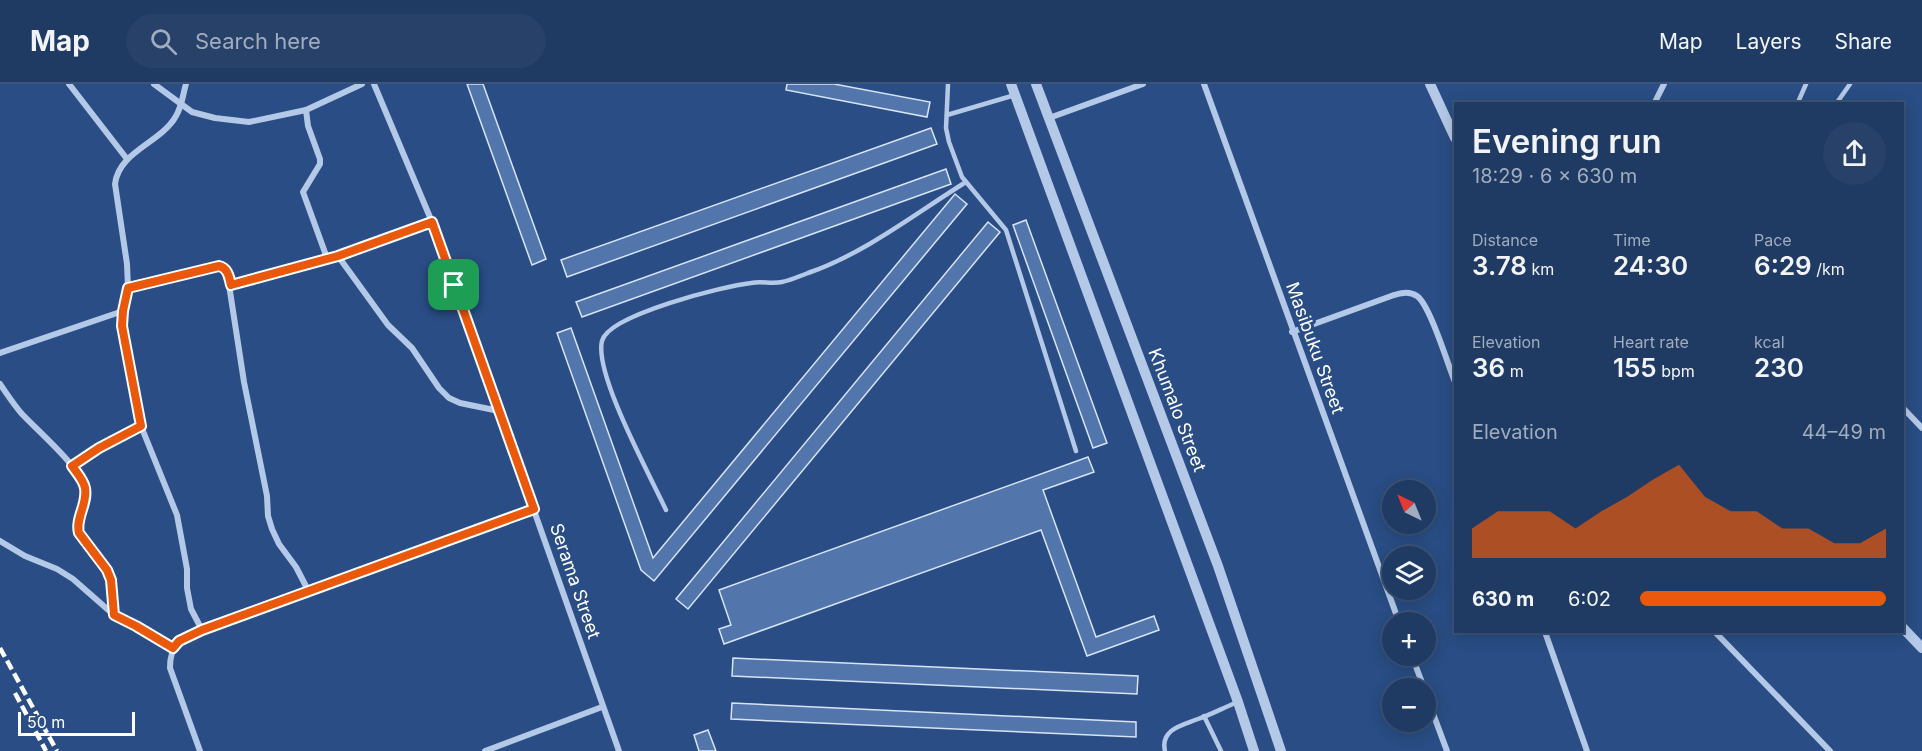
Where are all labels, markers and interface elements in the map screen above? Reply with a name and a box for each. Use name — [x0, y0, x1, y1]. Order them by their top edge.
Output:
search box — [126, 14, 546, 68]
text: Map — [30, 24, 90, 58]
icon: search — [147, 25, 180, 58]
text: Search here — [195, 28, 321, 54]
text: Map — [1659, 29, 1703, 54]
text: Layers — [1736, 29, 1802, 54]
text: Share — [1835, 29, 1892, 54]
text: Evening run — [1472, 121, 1662, 161]
button: share — [1823, 122, 1886, 185]
text: 18:29 · 6 × 630 m — [1472, 164, 1637, 188]
text: Distance — [1472, 230, 1538, 250]
text: Time — [1613, 230, 1651, 250]
text: Pace — [1754, 230, 1792, 250]
text: 3.78 — [1472, 250, 1527, 281]
text: 24:30 — [1613, 250, 1688, 281]
text: 6:29 — [1754, 250, 1812, 281]
pin — [428, 259, 479, 310]
text: km — [1527, 259, 1554, 279]
text: /km — [1812, 259, 1845, 279]
icon: arrive — [437, 268, 470, 301]
street label: Masibuku Street — [1282, 279, 1349, 416]
text: Elevation — [1472, 332, 1541, 352]
text: Heart rate — [1613, 332, 1689, 352]
text: kcal — [1754, 332, 1785, 352]
street label: Khumalo Street — [1144, 345, 1211, 474]
text: 36 — [1472, 352, 1505, 383]
text: 155 — [1613, 352, 1657, 383]
text: 230 — [1754, 352, 1804, 383]
text: m — [1505, 361, 1524, 381]
text: bpm — [1657, 361, 1695, 381]
text: Elevation — [1472, 420, 1558, 444]
text: 44–49 m — [1802, 420, 1886, 444]
north arrow — [1382, 480, 1436, 534]
map controls — [1382, 480, 1436, 732]
street label: Serama Street — [546, 520, 605, 641]
button: layers — [1382, 546, 1436, 600]
text: 630 m — [1472, 587, 1534, 611]
text: 6:02 — [1568, 587, 1611, 611]
button: + — [1382, 612, 1436, 666]
button: − — [1382, 678, 1436, 732]
scale bar — [18, 709, 135, 736]
text: 50 m — [27, 712, 65, 732]

